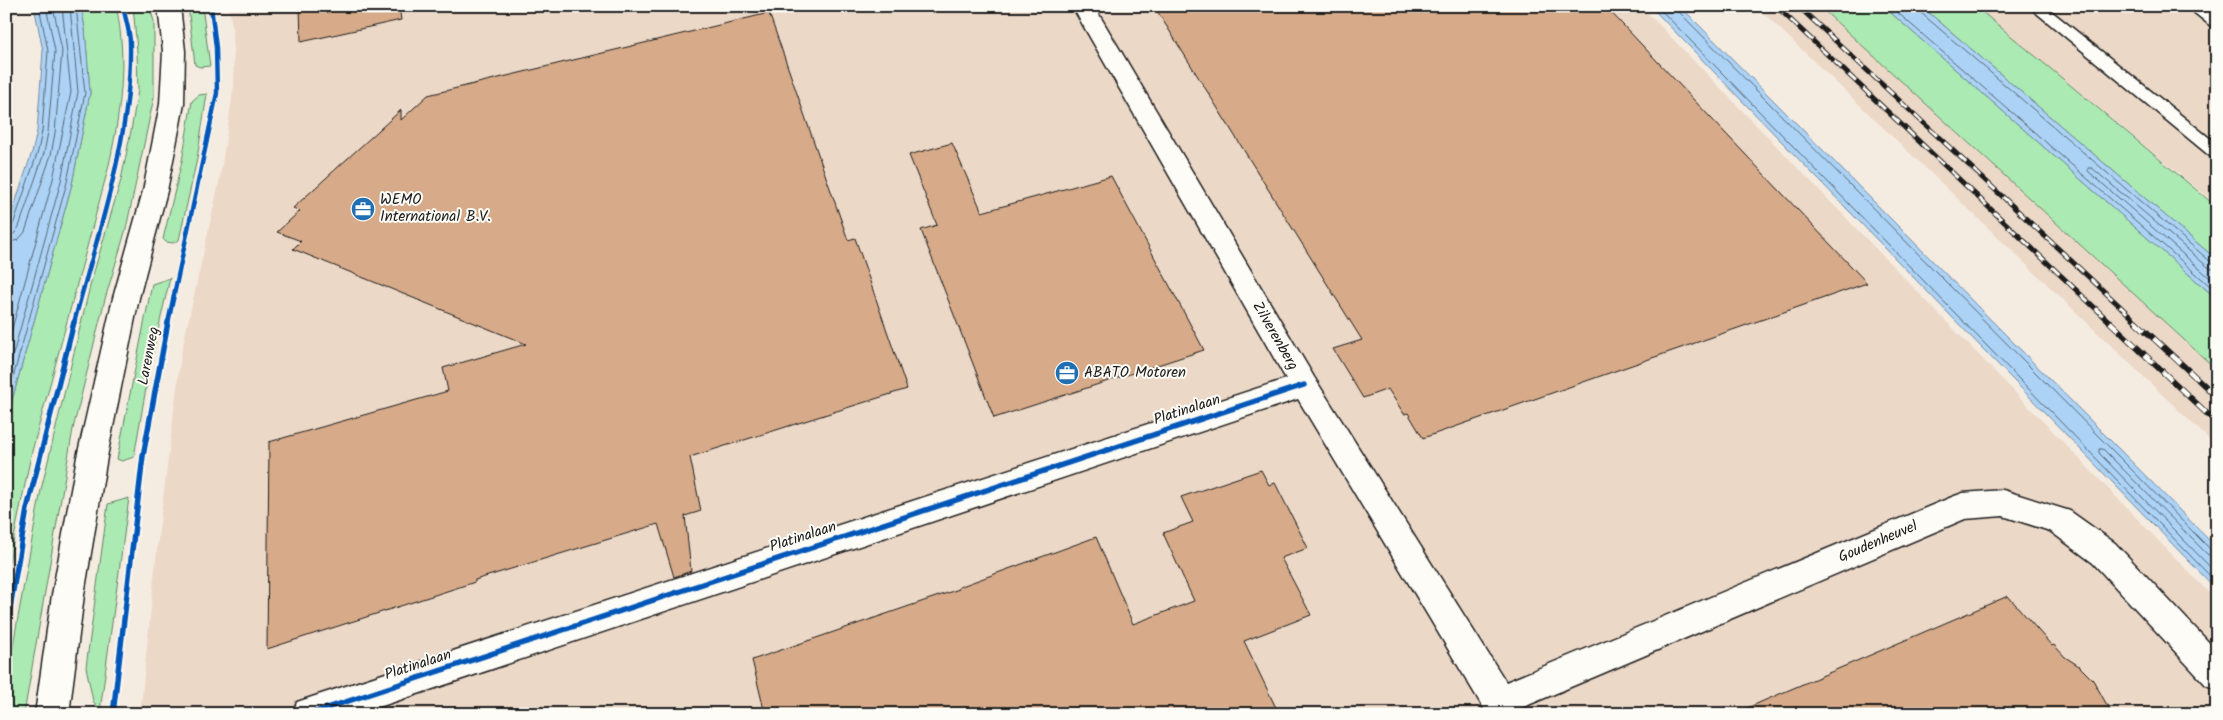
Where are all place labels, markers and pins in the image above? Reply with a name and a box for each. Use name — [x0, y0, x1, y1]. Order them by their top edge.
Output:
place label: WEMO International B.V. — [380, 188, 491, 229]
office icon: WEMO International B.V. — [350, 196, 376, 222]
office icon: ABATO Motoren — [1054, 360, 1080, 386]
place label: ABATO Motoren — [1084, 361, 1186, 385]

